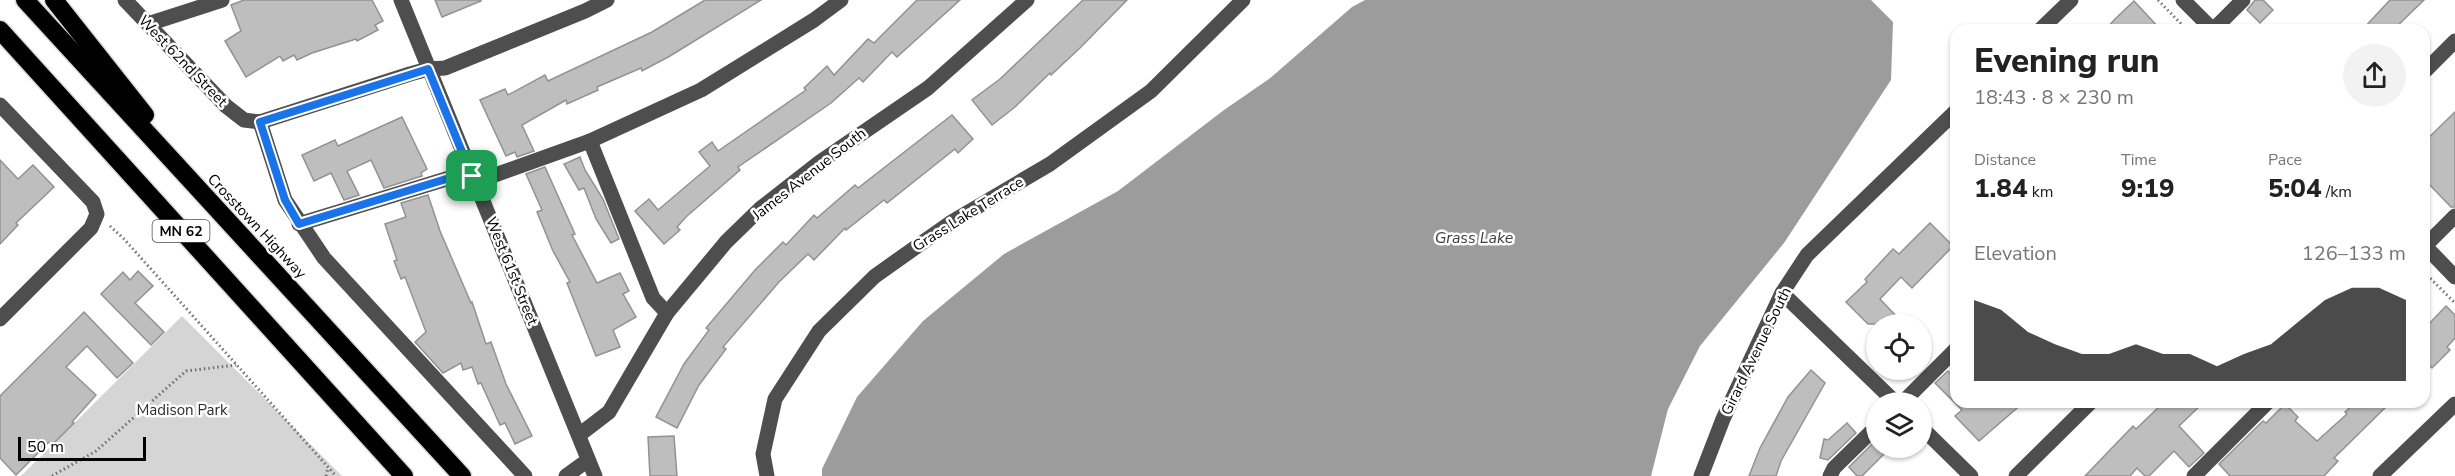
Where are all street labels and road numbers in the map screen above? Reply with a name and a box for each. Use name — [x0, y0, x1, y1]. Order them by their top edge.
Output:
street label: West 62nd Street — [134, 11, 232, 112]
street label: James Avenue South — [747, 123, 870, 225]
street label: Crosstown Highway — [203, 169, 311, 283]
street label: Grass Lake Terrace — [909, 172, 1027, 256]
street label: West 61st Street — [481, 214, 543, 329]
road number: MN 62 — [152, 220, 210, 242]
street label: Girard Avenue South — [1716, 284, 1796, 418]

